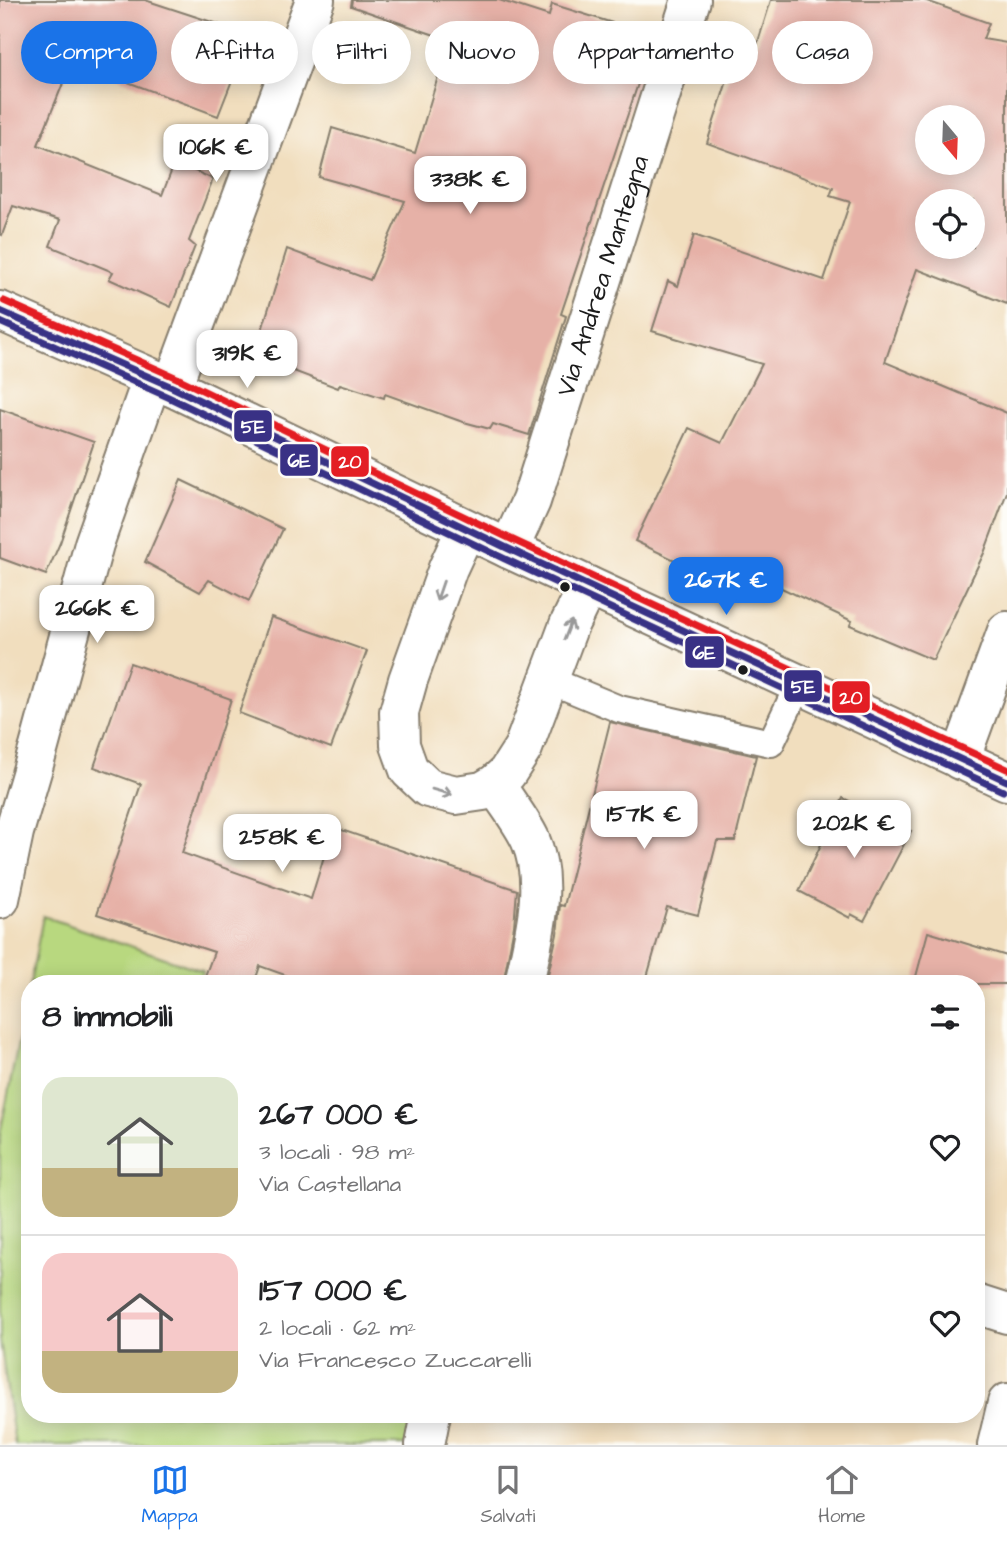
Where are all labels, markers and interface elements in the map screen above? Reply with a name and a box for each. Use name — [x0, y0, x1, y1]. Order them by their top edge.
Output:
chip: Compra — [21, 21, 157, 84]
chip: Affitta — [171, 21, 298, 84]
chip: Filtri — [312, 21, 411, 84]
chip: Nuovo — [425, 21, 539, 84]
chip: Appartamento — [553, 21, 758, 84]
chip: Casa — [772, 21, 873, 84]
north arrow — [915, 105, 985, 175]
map controls — [915, 105, 985, 259]
pin: 106K € — [159, 124, 273, 184]
text: 106K € — [179, 131, 253, 163]
street label: Via Andrea Mantegna — [548, 151, 658, 401]
pin: 338K € — [413, 156, 527, 216]
text: 338K € — [430, 163, 510, 195]
button: locate — [915, 189, 985, 259]
pin: 319K € — [190, 330, 304, 390]
text: 319K € — [212, 337, 282, 369]
line badge: 5E — [233, 409, 273, 443]
text: 5E — [241, 414, 266, 441]
line badge: 6E — [279, 443, 319, 477]
line badge: 20 — [330, 445, 370, 478]
text: 6E — [287, 448, 311, 475]
text: 20 — [338, 449, 361, 476]
pin: 267K € — [669, 558, 783, 617]
text: 267K € — [684, 564, 768, 596]
one-way arrow — [433, 580, 445, 602]
unlabelled marker — [558, 580, 572, 594]
pin: 266K € — [40, 586, 154, 645]
text: 266K € — [55, 592, 139, 624]
one-way arrow — [562, 620, 575, 642]
line badge: 6E — [684, 635, 725, 669]
text: 6E — [692, 640, 716, 667]
unlabelled marker — [736, 663, 750, 677]
line badge: 5E — [783, 669, 823, 703]
text: 5E — [791, 674, 816, 701]
line badge: 20 — [831, 680, 871, 714]
text: 20 — [839, 685, 862, 712]
one-way arrow — [431, 786, 453, 799]
pin: 157K € — [587, 792, 701, 851]
text: 157K € — [607, 798, 681, 830]
pin: 202K € — [797, 800, 911, 860]
text: 202K € — [813, 807, 895, 839]
pin: 258K € — [225, 814, 339, 874]
text: 258K € — [239, 821, 325, 853]
text: 8 immobili — [42, 996, 172, 1038]
icon: filters — [926, 998, 964, 1036]
text: 267 000 € — [259, 1094, 418, 1136]
icon: home — [98, 1105, 182, 1189]
icon: heart — [926, 1128, 964, 1166]
text: 3 locali · 98 m² — [259, 1136, 415, 1168]
text: Via Castellana — [259, 1168, 401, 1200]
text: 157 000 € — [259, 1270, 407, 1312]
icon: home — [98, 1281, 182, 1365]
icon: heart — [926, 1304, 964, 1342]
text: 2 locali · 62 m² — [259, 1312, 416, 1344]
text: Via Francesco Zuccarelli — [259, 1344, 531, 1376]
tab: Mappa — [141, 1461, 198, 1530]
tab: Salvati — [480, 1461, 535, 1530]
tab: Home — [818, 1461, 866, 1530]

